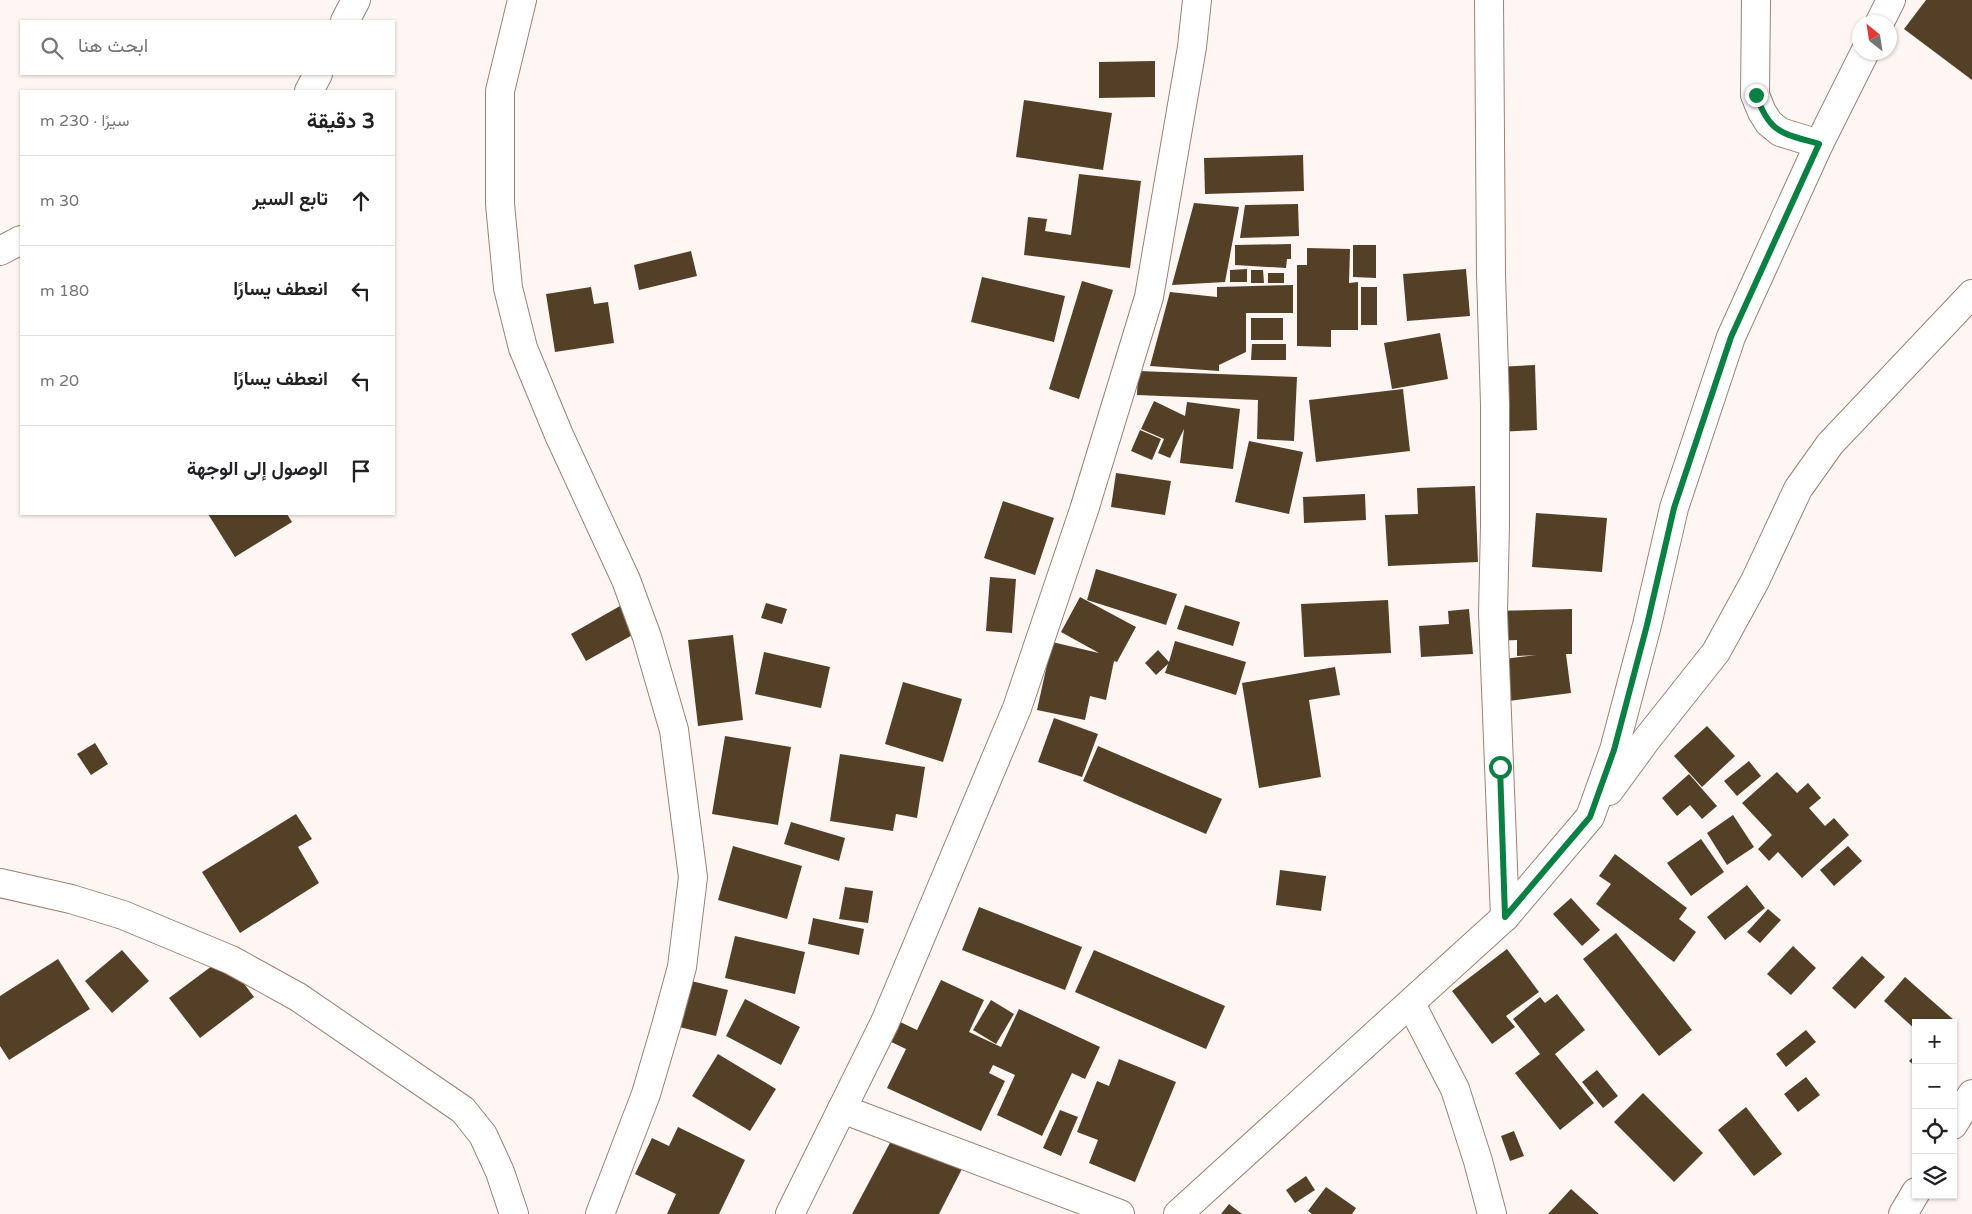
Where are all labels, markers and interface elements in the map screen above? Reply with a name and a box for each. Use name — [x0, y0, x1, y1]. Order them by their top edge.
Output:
north arrow — [1852, 15, 1897, 60]
search box — [20, 20, 395, 75]
icon: search — [38, 34, 66, 62]
text: ابحث هنا — [78, 35, 148, 57]
route end — [1745, 84, 1768, 107]
text: 3 دقيقة — [307, 109, 375, 134]
text: سيرًا · 230 m — [40, 111, 129, 131]
icon: ahead — [347, 187, 375, 215]
text: تابع السير — [252, 188, 328, 210]
text: 30 m — [40, 191, 79, 211]
icon: left — [347, 277, 375, 305]
text: انعطف يسارًا — [233, 278, 328, 300]
text: 180 m — [40, 281, 89, 301]
icon: left — [347, 367, 375, 395]
text: انعطف يسارًا — [233, 368, 328, 390]
text: 20 m — [40, 371, 79, 391]
icon: arrive — [347, 457, 375, 485]
text: الوصول إلى الوجهة — [187, 458, 328, 480]
route start — [1489, 756, 1512, 779]
map controls — [1912, 1019, 1957, 1199]
button: + — [1912, 1019, 1957, 1064]
button: − — [1912, 1064, 1957, 1109]
button: locate — [1912, 1109, 1957, 1154]
button: layers — [1912, 1154, 1957, 1199]

